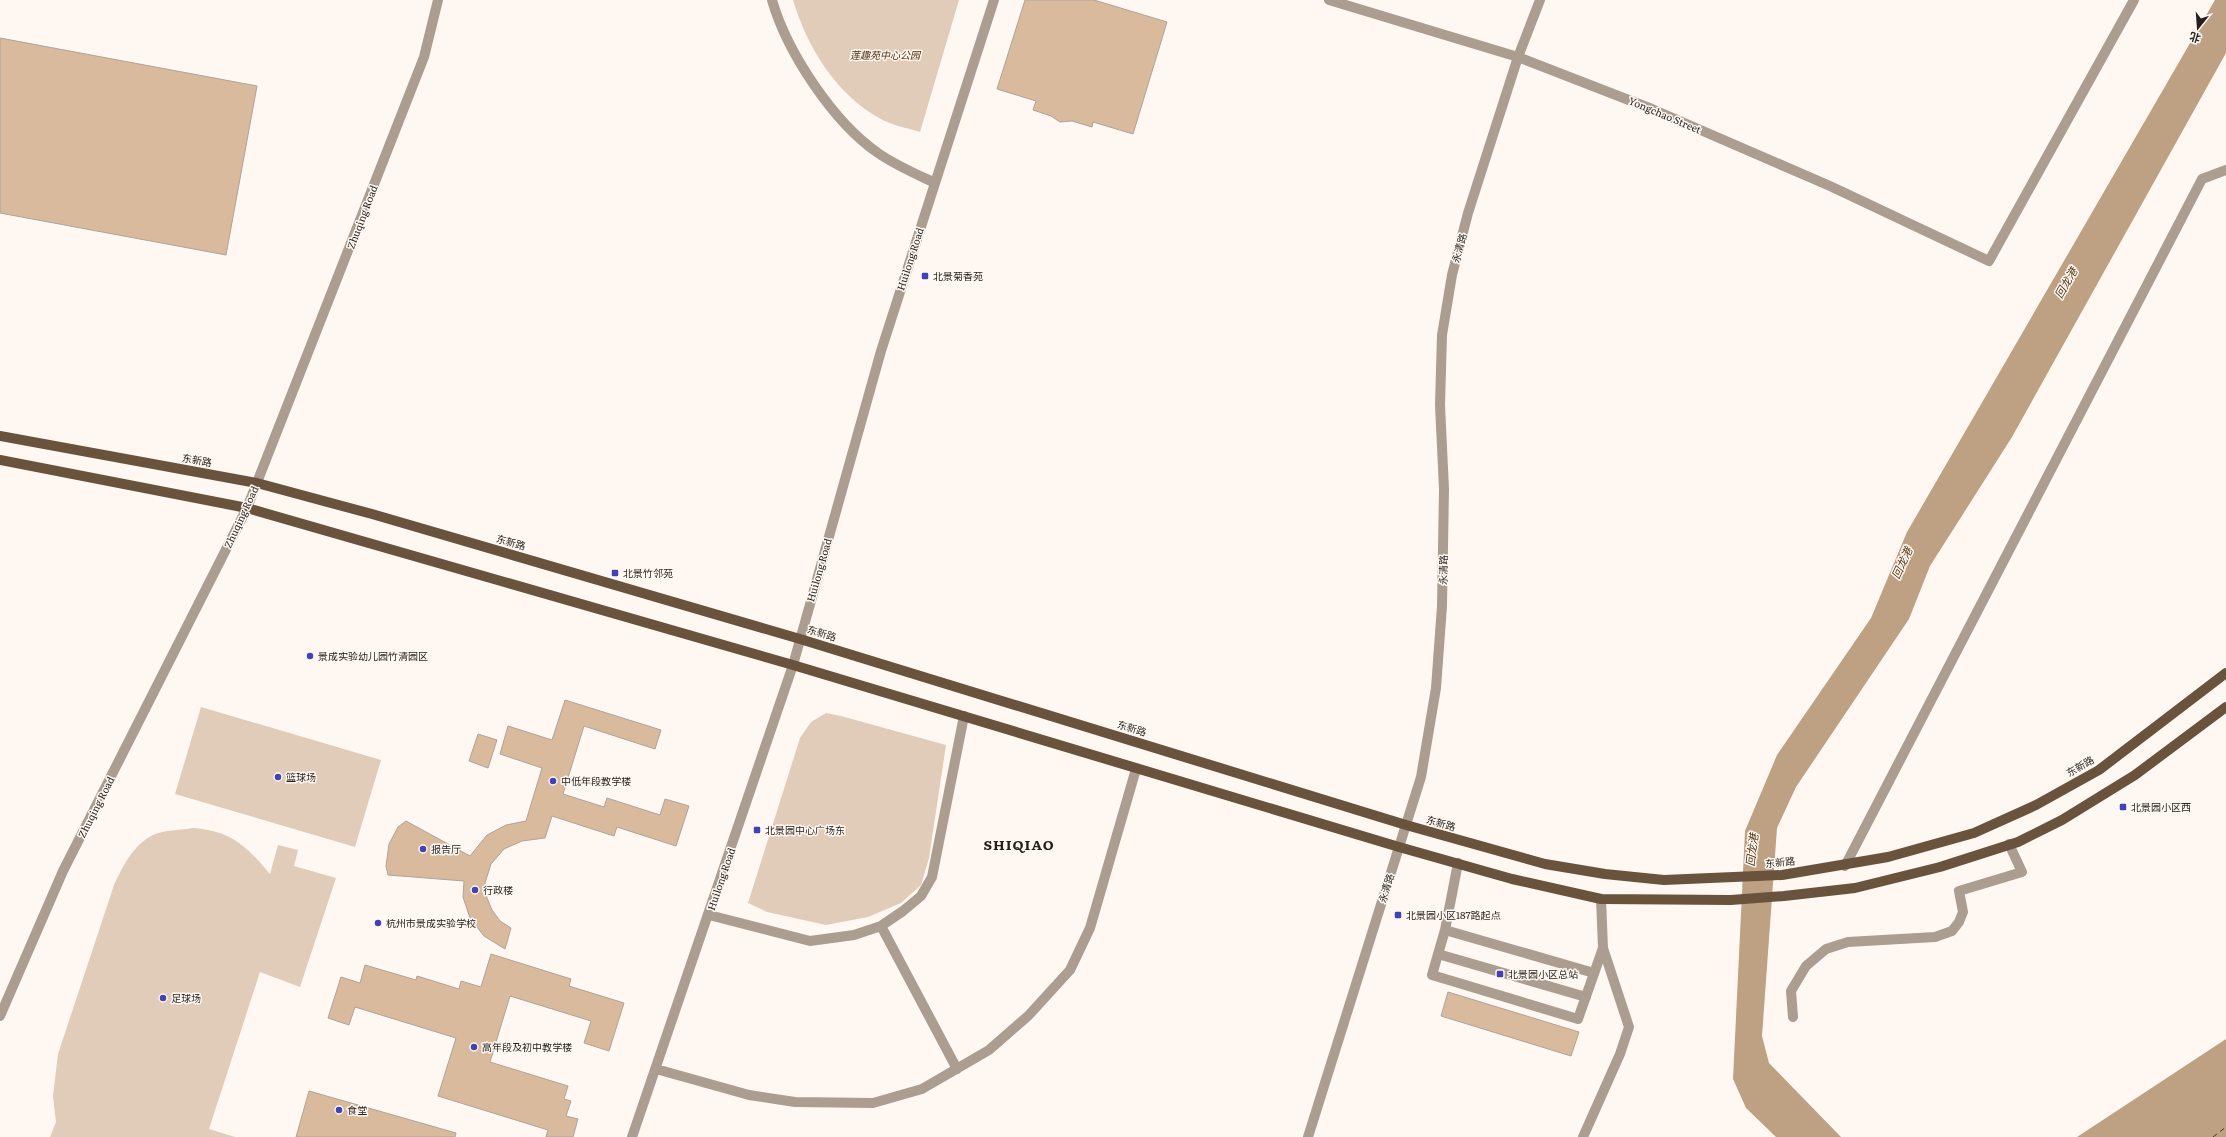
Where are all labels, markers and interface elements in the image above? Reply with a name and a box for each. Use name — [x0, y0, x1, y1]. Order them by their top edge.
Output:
north arrow — [2178, 8, 2218, 48]
text: 北 — [2187, 29, 2202, 48]
park label: 莲趣苑中心公园 — [850, 47, 922, 62]
street label: Yongchao Street — [1627, 93, 1704, 137]
street label: Zhuqing Road — [343, 183, 381, 251]
street label: Huilong Road — [892, 225, 927, 292]
street label: 永清路 — [1447, 231, 1470, 264]
water label: 回龙港 — [2050, 262, 2081, 301]
place label: 北景菊香苑 — [933, 268, 983, 283]
marker: 北景菊香苑 — [920, 271, 930, 281]
street label: 东新路 — [181, 450, 213, 469]
street label: Zhuqing Road — [220, 483, 262, 550]
street label: 东新路 — [495, 530, 528, 553]
street label: Huilong Road — [802, 536, 835, 603]
water label: 回龙港 — [1887, 542, 1916, 581]
street label: 永清路 — [1435, 555, 1450, 585]
place label: 北景竹邻苑 — [623, 565, 673, 580]
marker: 北景竹邻苑 — [610, 568, 620, 578]
street label: 东新路 — [806, 621, 839, 644]
place label: 景成实验幼儿园竹清园区 — [318, 648, 428, 663]
marker: 景成实验幼儿园竹清园区 — [305, 651, 315, 661]
street label: 东新路 — [1116, 716, 1149, 739]
street label: 东新路 — [2063, 752, 2096, 780]
place label: 篮球场 — [286, 769, 316, 784]
marker: 篮球场 — [273, 772, 283, 782]
street label: Zhuqing Road — [74, 773, 117, 840]
place label: 中低年段教学楼 — [561, 773, 631, 788]
marker: 中低年段教学楼 — [548, 776, 558, 786]
place label: 北景园小区西 — [2131, 799, 2191, 814]
marker: 北景园小区西 — [2118, 802, 2128, 812]
street label: 东新路 — [1425, 811, 1458, 834]
place label: 北景园中心广场东 — [765, 822, 845, 837]
marker: 北景园中心广场东 — [752, 825, 762, 835]
water label: 回龙港 — [1741, 831, 1761, 867]
district label: SHIQIAO — [983, 834, 1055, 854]
place label: 报告厅 — [431, 841, 461, 856]
marker: 报告厅 — [418, 844, 428, 854]
street label: Huilong Road — [703, 846, 738, 912]
street label: 东新路 — [1764, 852, 1796, 871]
street label: 永清路 — [1374, 871, 1397, 904]
place label: 行政楼 — [483, 882, 513, 897]
marker: 行政楼 — [470, 885, 480, 895]
place label: 北景园小区187路起点 — [1406, 907, 1501, 922]
marker: 北景园小区187路起点 — [1393, 910, 1403, 920]
place label: 杭州市景成实验学校 — [386, 915, 476, 930]
marker: 杭州市景成实验学校 — [373, 918, 383, 928]
place label: 北景园小区总站 — [1508, 966, 1578, 981]
marker: 北景园小区总站 — [1495, 969, 1505, 979]
place label: 足球场 — [171, 990, 201, 1005]
marker: 足球场 — [158, 993, 168, 1003]
place label: 高年段及初中教学楼 — [482, 1039, 572, 1054]
marker: 高年段及初中教学楼 — [469, 1042, 479, 1052]
place label: 食堂 — [347, 1102, 367, 1117]
marker: 食堂 — [334, 1105, 344, 1115]

